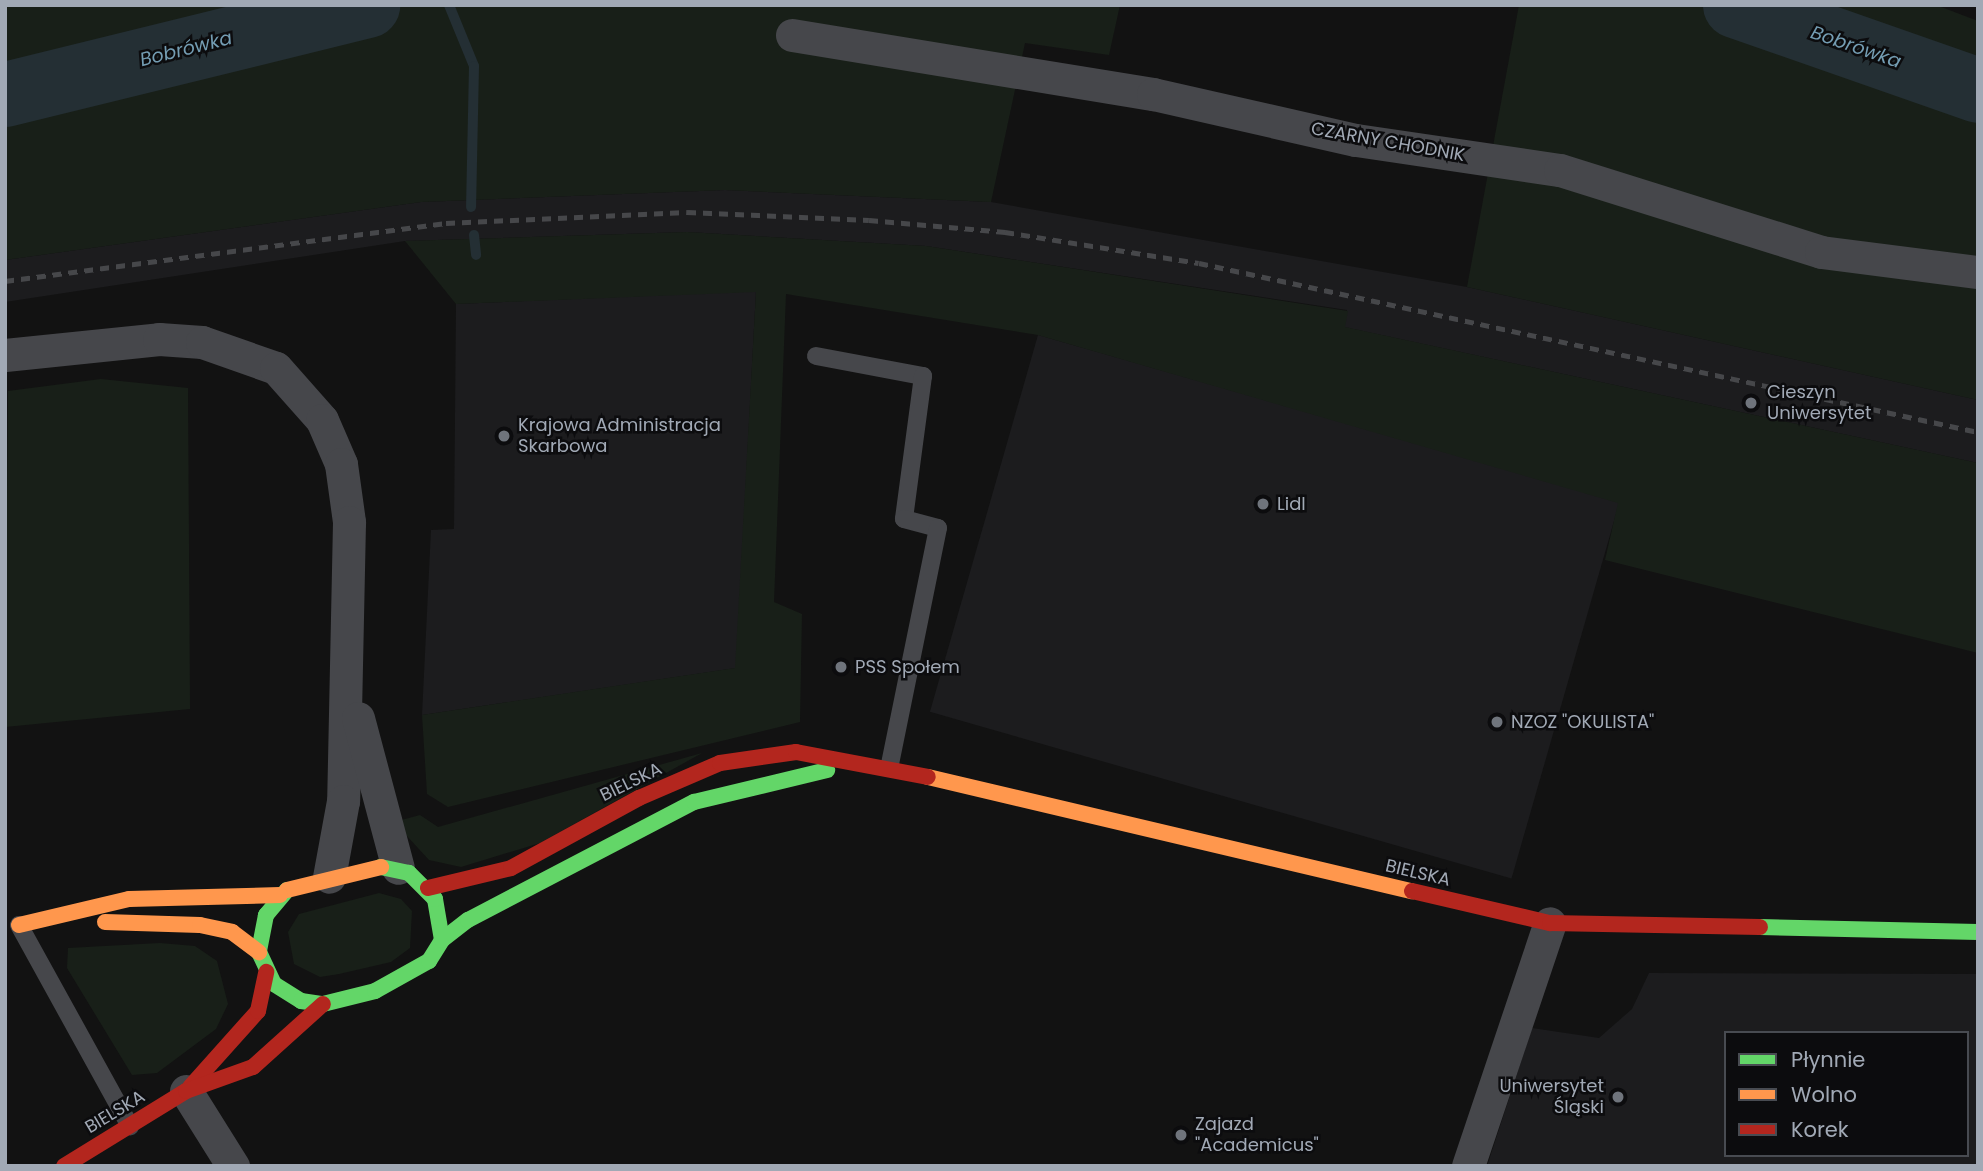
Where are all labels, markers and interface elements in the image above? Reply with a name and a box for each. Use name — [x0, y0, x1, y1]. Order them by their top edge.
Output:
water label: Bobrówka — [1808, 21, 1904, 73]
water label: Bobrówka — [138, 27, 234, 71]
street label: CZARNY CHODNIK — [1309, 118, 1467, 166]
place label: Cieszyn Uniwersytet — [1767, 382, 1872, 424]
marker: Cieszyn Uniwersytet — [1741, 393, 1761, 413]
place label: Krajowa Administracja Skarbowa — [518, 415, 721, 458]
marker: Krajowa Administracja Skarbowa — [496, 428, 512, 444]
place label: Lidl — [1277, 493, 1306, 515]
marker: Lidl — [1255, 496, 1271, 512]
place label: PSS Społem — [855, 656, 960, 678]
marker: PSS Społem — [833, 659, 849, 675]
place label: NZOZ "OKULISTA" — [1511, 711, 1654, 733]
marker: NZOZ "OKULISTA" — [1489, 714, 1505, 730]
street label: BIELSKA — [597, 758, 665, 806]
street label: BIELSKA — [1383, 855, 1453, 891]
legend — [1724, 1031, 1969, 1157]
text: Płynnie — [1791, 1045, 1865, 1074]
place label: Uniwersytet Śląski — [1499, 1076, 1604, 1118]
text: Wolno — [1791, 1080, 1857, 1109]
street label: BIELSKA — [81, 1086, 149, 1138]
marker: Uniwersytet Śląski — [1610, 1089, 1626, 1105]
place label: Zajazd "Academicus" — [1195, 1114, 1319, 1156]
text: Korek — [1791, 1115, 1849, 1144]
marker: Zajazd "Academicus" — [1173, 1127, 1189, 1143]

